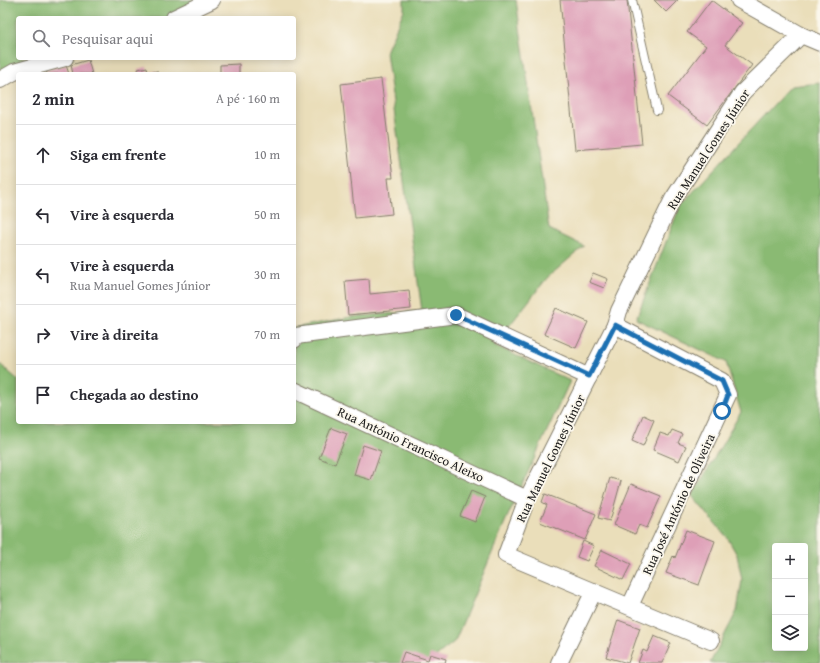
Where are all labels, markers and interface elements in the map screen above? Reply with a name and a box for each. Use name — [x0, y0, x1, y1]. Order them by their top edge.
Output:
search box — [16, 16, 296, 60]
icon: search — [30, 27, 52, 49]
text: Pesquisar aqui — [62, 28, 153, 49]
street label: Rua Manuel Gomes Júnior — [662, 85, 755, 213]
text: 2 min — [32, 86, 74, 111]
text: A pé · 160 m — [216, 89, 280, 108]
icon: ahead — [32, 144, 54, 166]
text: Siga em frente — [70, 144, 166, 165]
text: 10 m — [254, 145, 280, 164]
icon: left — [32, 204, 54, 226]
text: Vire à esquerda — [70, 204, 174, 225]
text: 50 m — [254, 205, 280, 224]
text: Vire à esquerda — [70, 255, 174, 276]
icon: left — [32, 264, 54, 286]
text: 30 m — [254, 265, 280, 284]
text: Rua Manuel Gomes Júnior — [70, 276, 210, 295]
route end — [447, 306, 465, 324]
icon: right — [32, 324, 54, 346]
text: Vire à direita — [70, 324, 158, 345]
text: 70 m — [254, 325, 280, 344]
icon: arrive — [32, 384, 54, 406]
text: Chegada ao destino — [70, 384, 198, 405]
street label: Rua Manuel Gomes Júnior — [511, 390, 590, 525]
street label: Rua António Francisco Aleixo — [334, 402, 487, 487]
route start — [713, 402, 731, 420]
street label: Rua José António de Oliveira — [637, 430, 720, 578]
map controls — [772, 543, 808, 651]
button: + — [772, 543, 808, 579]
button: − — [772, 579, 808, 615]
button: layers — [772, 615, 808, 651]

